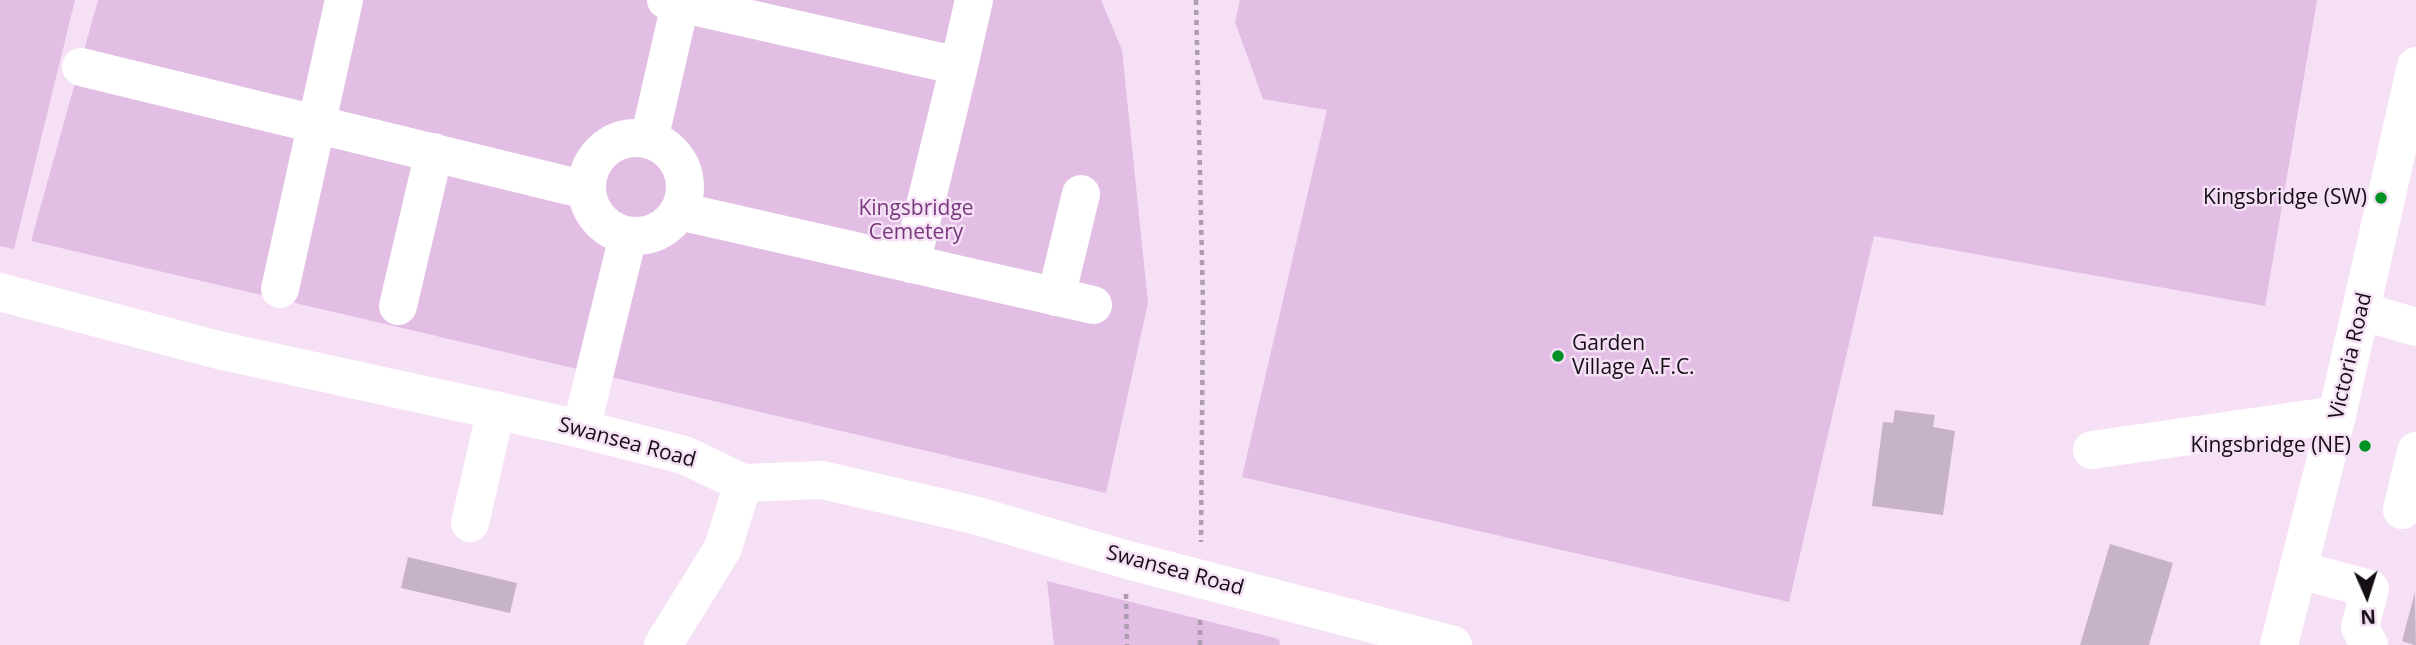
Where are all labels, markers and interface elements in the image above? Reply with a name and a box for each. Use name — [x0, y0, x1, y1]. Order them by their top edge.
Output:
place label: Kingsbridge (SW) — [2203, 185, 2367, 211]
marker: Kingsbridge (SW) — [2373, 190, 2389, 206]
park label: Kingsbridge Cemetery — [858, 196, 974, 246]
street label: Victoria Road — [2324, 290, 2378, 422]
place label: Garden Village A.F.C. — [1572, 331, 1695, 381]
marker: Garden Village A.F.C. — [1550, 348, 1566, 364]
street label: Swansea Road — [555, 413, 699, 473]
place label: Kingsbridge (NE) — [2190, 433, 2351, 459]
marker: Kingsbridge (NE) — [2357, 438, 2373, 454]
street label: Swansea Road — [1103, 541, 1247, 601]
north arrow — [2332, 561, 2402, 631]
text: N — [2360, 604, 2377, 630]

